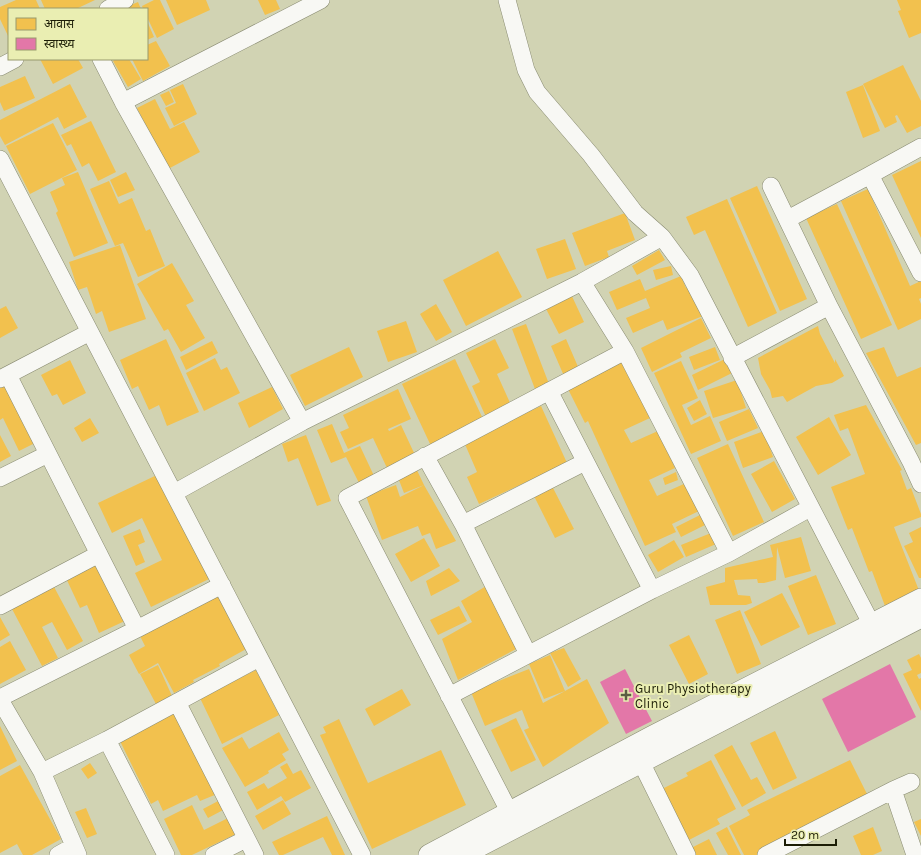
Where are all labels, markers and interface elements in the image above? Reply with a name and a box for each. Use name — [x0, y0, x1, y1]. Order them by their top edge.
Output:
legend — [8, 8, 148, 60]
text: आवास — [44, 17, 75, 31]
text: स्वास्थ्य — [44, 37, 76, 51]
place label: Guru Physiotherapy Clinic — [635, 681, 751, 711]
marker: Guru Physiotherapy Clinic — [620, 689, 632, 701]
scale bar — [785, 821, 836, 847]
text: 20 m — [791, 828, 819, 842]

